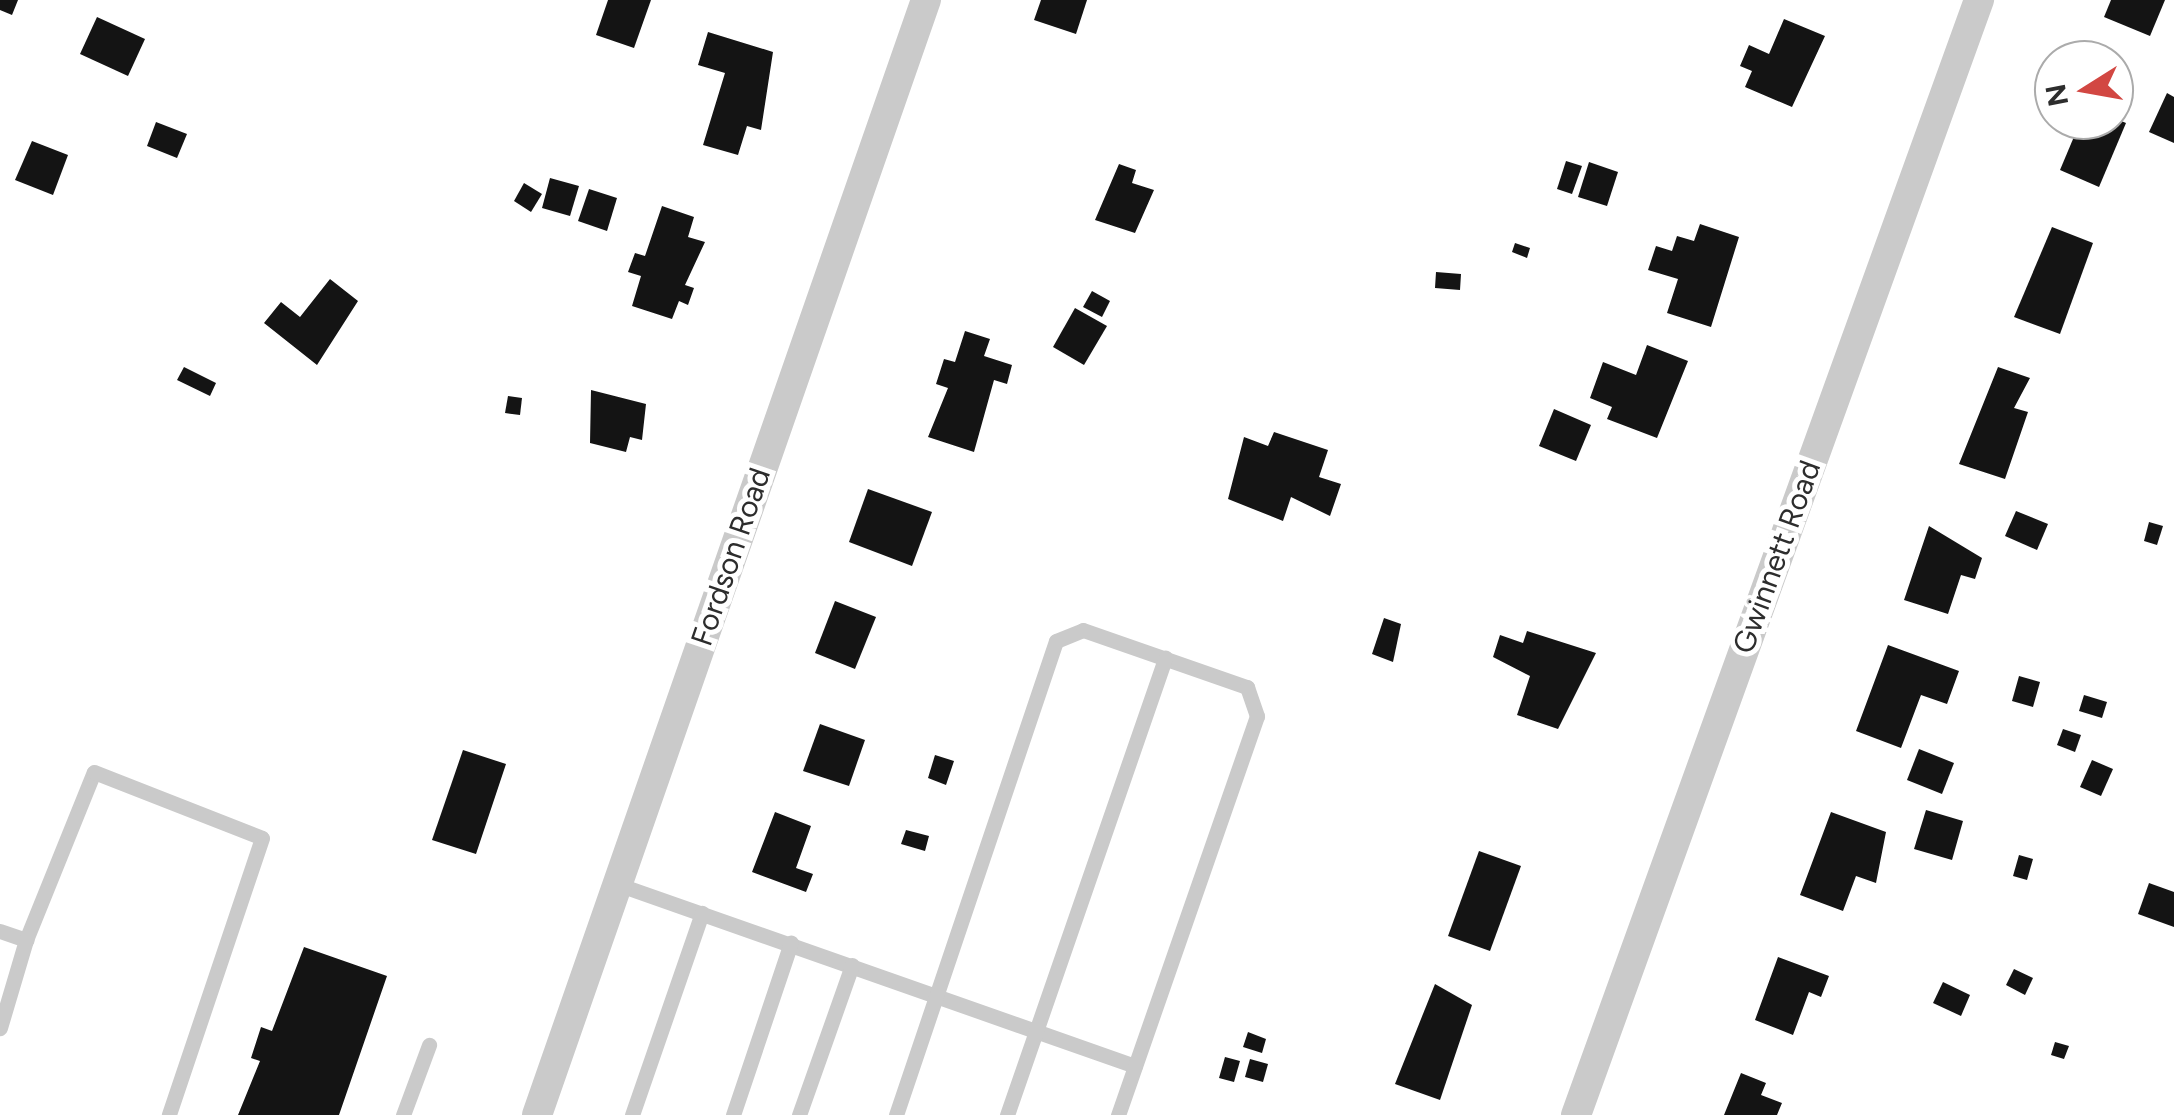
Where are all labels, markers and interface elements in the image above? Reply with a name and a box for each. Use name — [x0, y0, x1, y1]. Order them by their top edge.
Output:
north arrow — [2034, 40, 2134, 140]
text: N — [2038, 81, 2075, 109]
street label: Gwinnett Road — [1725, 456, 1829, 658]
street label: Fordson Road — [684, 463, 778, 651]

